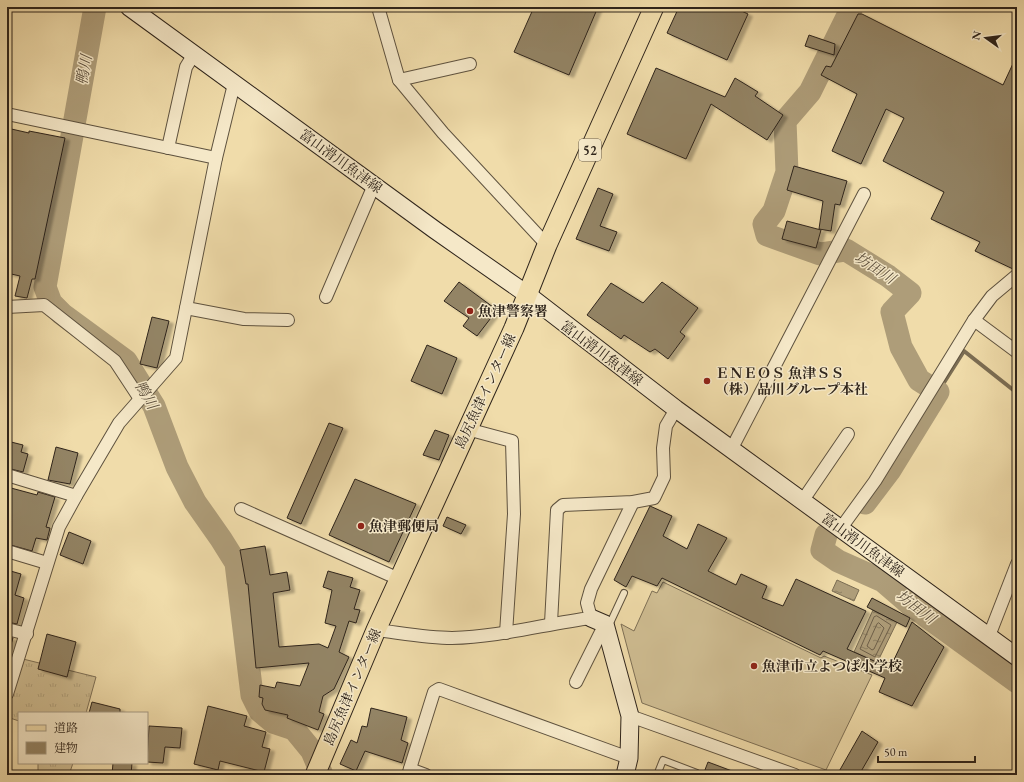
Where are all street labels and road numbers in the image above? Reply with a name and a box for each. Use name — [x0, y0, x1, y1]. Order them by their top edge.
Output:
street label: 富山滑川魚津線 — [296, 125, 386, 197]
road number: 52 — [579, 139, 601, 161]
street label: 富山滑川魚津線 — [557, 316, 647, 390]
street label: 島尻魚津インター線 — [450, 330, 520, 452]
street label: 富山滑川魚津線 — [818, 509, 908, 581]
street label: 島尻魚津インター線 — [319, 626, 385, 748]

